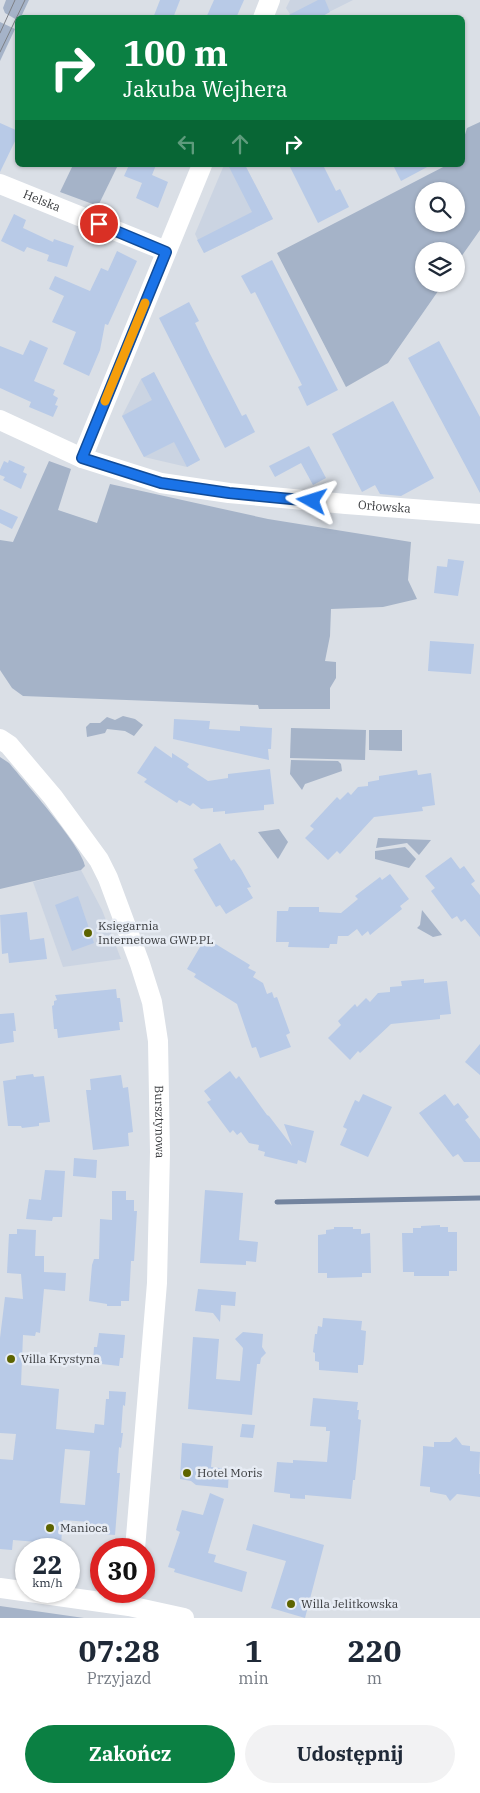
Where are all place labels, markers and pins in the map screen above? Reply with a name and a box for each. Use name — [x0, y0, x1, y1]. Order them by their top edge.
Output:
pin — [78, 203, 120, 245]
place label: Księgarnia Internetowa GWP.PL — [98, 918, 213, 947]
marker: Księgarnia Internetowa GWP.PL — [82, 927, 94, 939]
place label: Villa Krystyna — [21, 1351, 100, 1366]
marker: Villa Krystyna — [5, 1353, 17, 1365]
place label: Hotel Moris — [197, 1465, 263, 1480]
marker: Hotel Moris — [181, 1467, 193, 1479]
place label: Manioca — [60, 1520, 109, 1535]
marker: Manioca — [44, 1522, 56, 1534]
place label: Willa Jelitkowska — [301, 1596, 399, 1611]
marker: Willa Jelitkowska — [285, 1598, 297, 1610]

